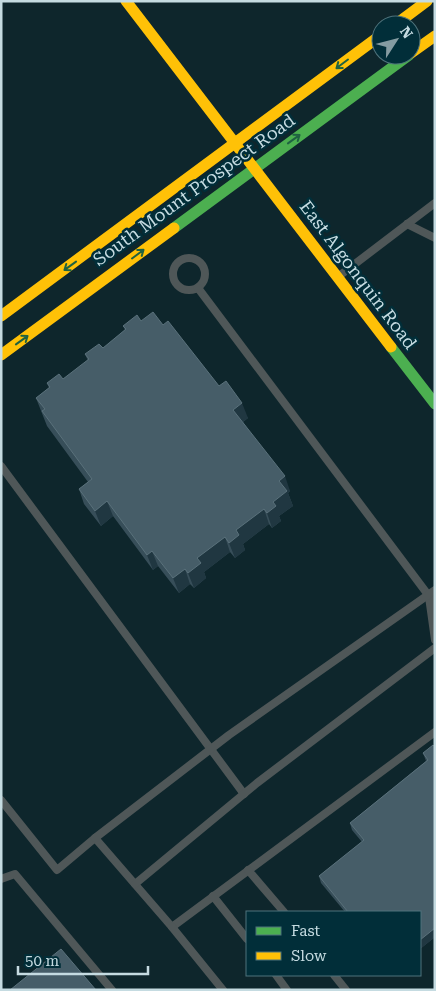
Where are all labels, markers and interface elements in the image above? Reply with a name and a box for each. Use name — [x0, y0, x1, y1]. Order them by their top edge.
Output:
north arrow — [371, 15, 421, 65]
text: N — [397, 23, 416, 42]
one-way arrow — [335, 59, 349, 69]
street label: South Mount Prospect Road — [89, 109, 299, 270]
one-way arrow — [287, 133, 300, 144]
street label: East Algonquin Road — [296, 196, 421, 354]
one-way arrow — [131, 249, 145, 259]
one-way arrow — [64, 260, 77, 271]
one-way arrow — [15, 335, 29, 345]
legend — [246, 911, 421, 976]
text: Fast — [291, 922, 321, 940]
scale bar — [18, 944, 148, 976]
text: Slow — [291, 947, 327, 965]
text: 50 m — [25, 952, 60, 970]

